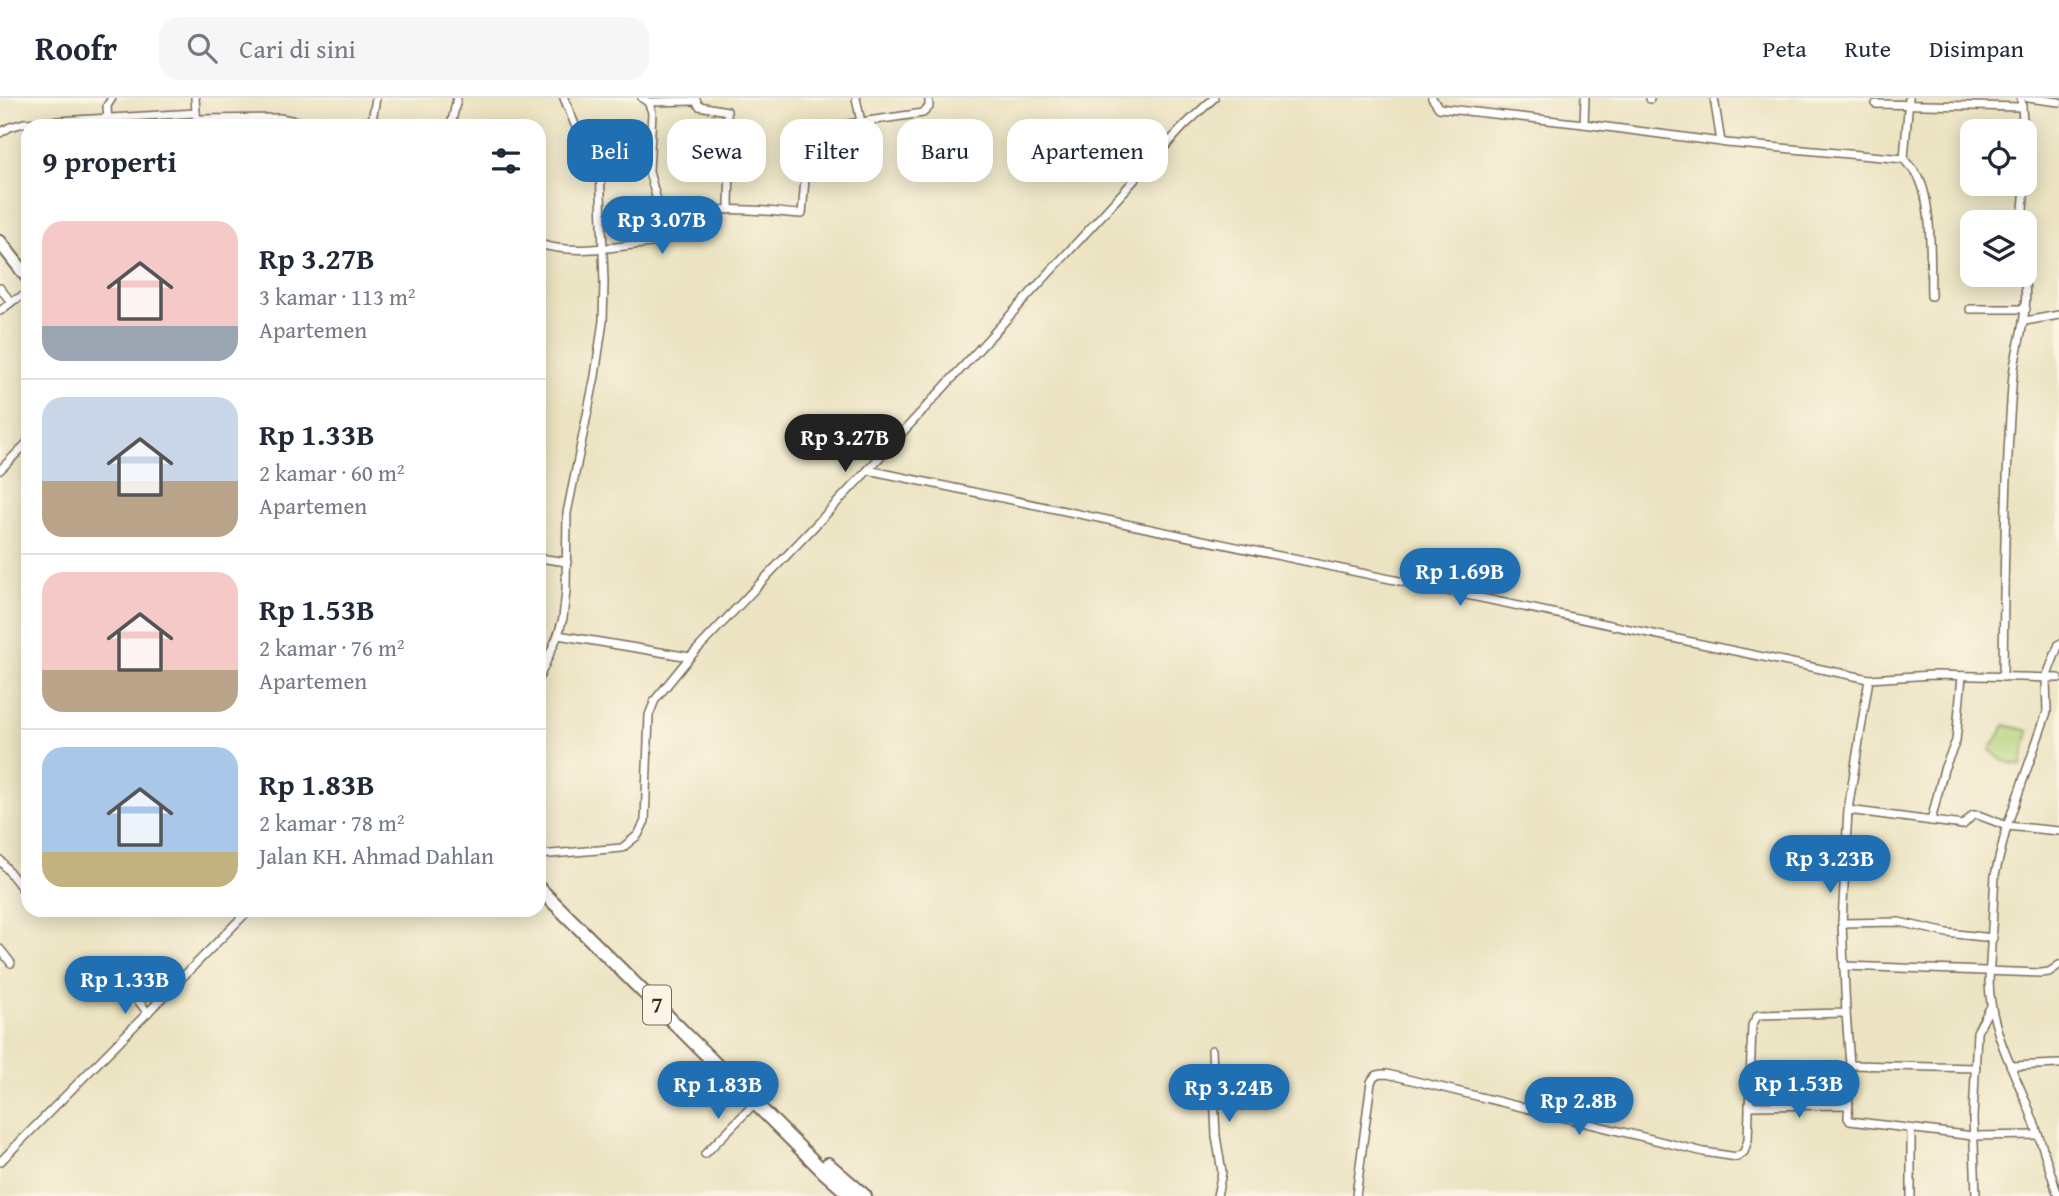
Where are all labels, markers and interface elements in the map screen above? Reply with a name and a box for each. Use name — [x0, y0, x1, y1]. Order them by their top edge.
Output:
search box — [159, 17, 649, 80]
text: Roofr — [35, 24, 117, 72]
icon: search — [183, 29, 221, 67]
text: Cari di sini — [239, 29, 356, 68]
text: Peta — [1763, 31, 1806, 66]
text: Rute — [1844, 31, 1891, 66]
text: Disimpan — [1929, 31, 2024, 66]
chip: Beli — [567, 119, 653, 182]
chip: Sewa — [667, 119, 766, 182]
chip: Filter — [780, 119, 883, 182]
chip: Baru — [897, 119, 993, 182]
chip: Apartemen — [1007, 119, 1168, 182]
map controls — [1960, 119, 2037, 287]
button: locate — [1960, 119, 2037, 196]
text: 9 properti — [42, 139, 177, 183]
icon: filters — [487, 142, 525, 180]
pin: Rp 3.07B — [590, 197, 734, 256]
text: Rp 3.07B — [618, 202, 706, 235]
button: layers — [1960, 210, 2037, 287]
text: Rp 3.27B — [259, 236, 375, 280]
icon: home — [98, 249, 182, 333]
text: 3 kamar · 113 m² — [259, 280, 416, 313]
text: Apartemen — [259, 313, 367, 346]
text: Rp 1.33B — [259, 412, 375, 456]
pin: Rp 3.27B — [773, 414, 917, 474]
text: Rp 3.27B — [801, 420, 889, 453]
icon: home — [98, 425, 182, 509]
text: 2 kamar · 60 m² — [259, 456, 405, 489]
text: Apartemen — [259, 489, 367, 522]
pin: Rp 1.69B — [1388, 548, 1532, 608]
text: Rp 1.69B — [1416, 554, 1504, 587]
text: Rp 1.53B — [259, 587, 375, 631]
icon: home — [98, 600, 182, 684]
text: 2 kamar · 76 m² — [259, 631, 405, 664]
text: Apartemen — [259, 664, 367, 697]
text: Rp 1.83B — [259, 762, 375, 806]
icon: home — [98, 775, 182, 859]
text: 2 kamar · 78 m² — [259, 806, 405, 839]
pin: Rp 3.23B — [1758, 836, 1902, 895]
text: Jalan KH. Ahmad Dahlan — [259, 839, 494, 872]
text: Rp 3.23B — [1786, 841, 1874, 874]
pin: Rp 1.33B — [53, 956, 197, 1016]
text: Rp 1.33B — [81, 962, 169, 995]
road number: 7 — [643, 986, 671, 1024]
pin: Rp 1.53B — [1727, 1060, 1871, 1120]
pin: Rp 1.83B — [646, 1062, 790, 1121]
pin: Rp 3.24B — [1157, 1065, 1301, 1124]
text: Rp 1.53B — [1755, 1066, 1843, 1099]
text: Rp 1.83B — [674, 1067, 762, 1100]
text: Rp 3.24B — [1185, 1070, 1273, 1103]
pin: Rp 2.8B — [1514, 1077, 1644, 1137]
text: Rp 2.8B — [1541, 1083, 1617, 1116]

